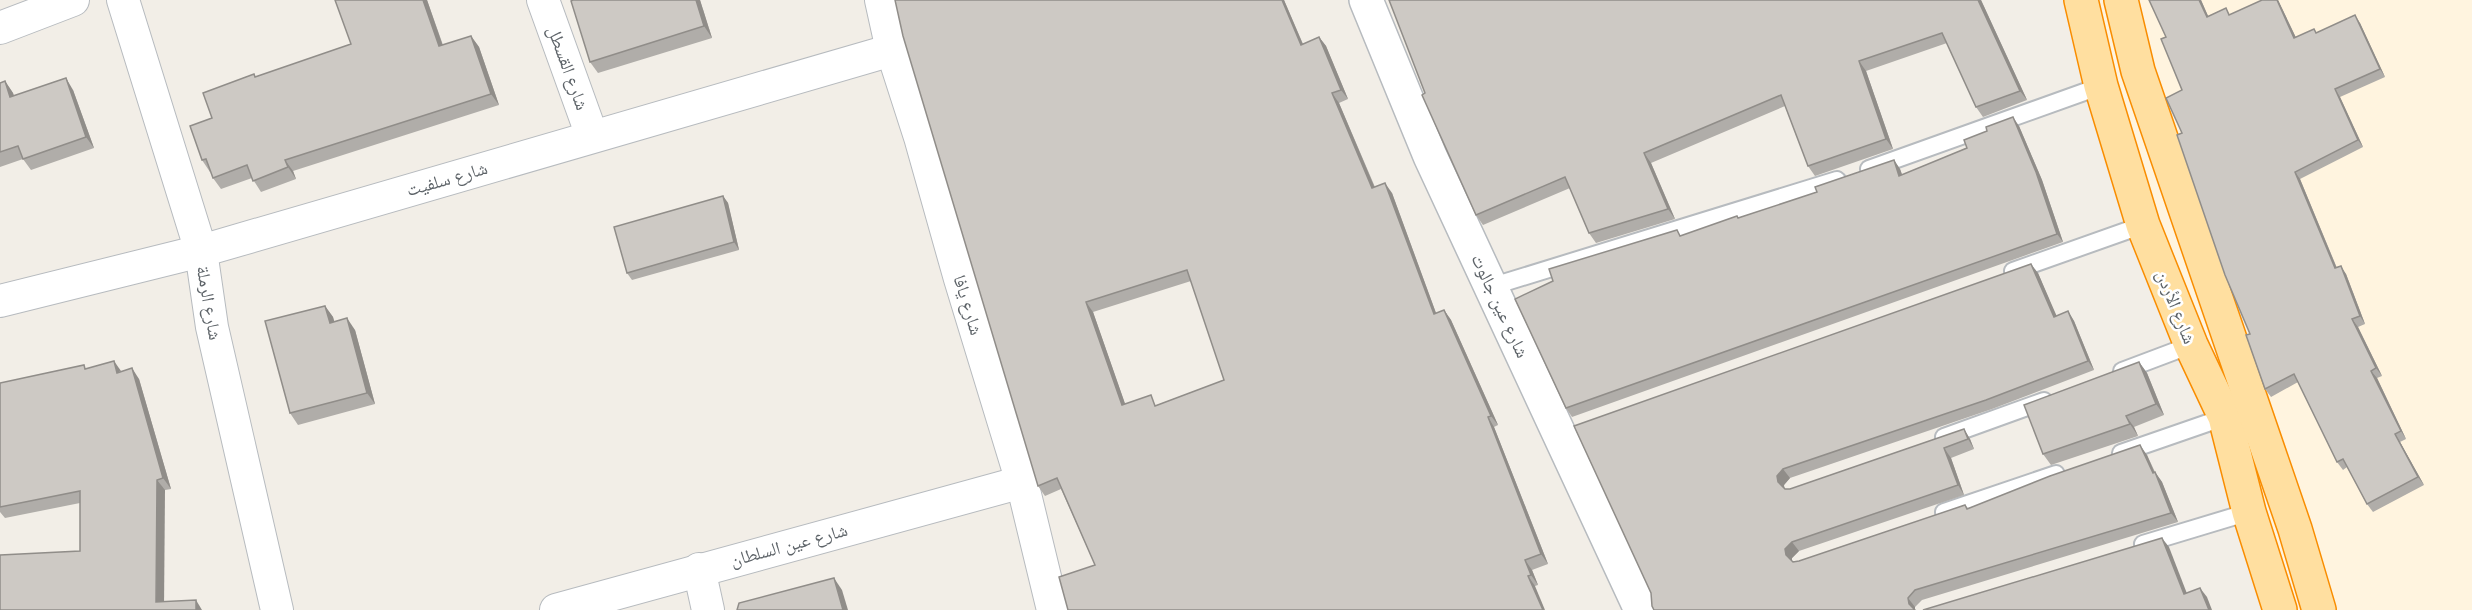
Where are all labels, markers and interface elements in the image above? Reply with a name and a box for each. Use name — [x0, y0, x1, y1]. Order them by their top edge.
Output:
street label: شارع القسطل — [543, 23, 593, 113]
street label: شارع سلفيت — [404, 157, 490, 201]
street label: شارع عين جالوت — [1466, 251, 1534, 361]
street label: شارع الرملة — [192, 264, 226, 342]
street label: شارع الأردن — [2151, 267, 2201, 347]
street label: شارع يافا — [948, 272, 988, 338]
street label: شارع عين السلطان — [728, 519, 850, 571]

